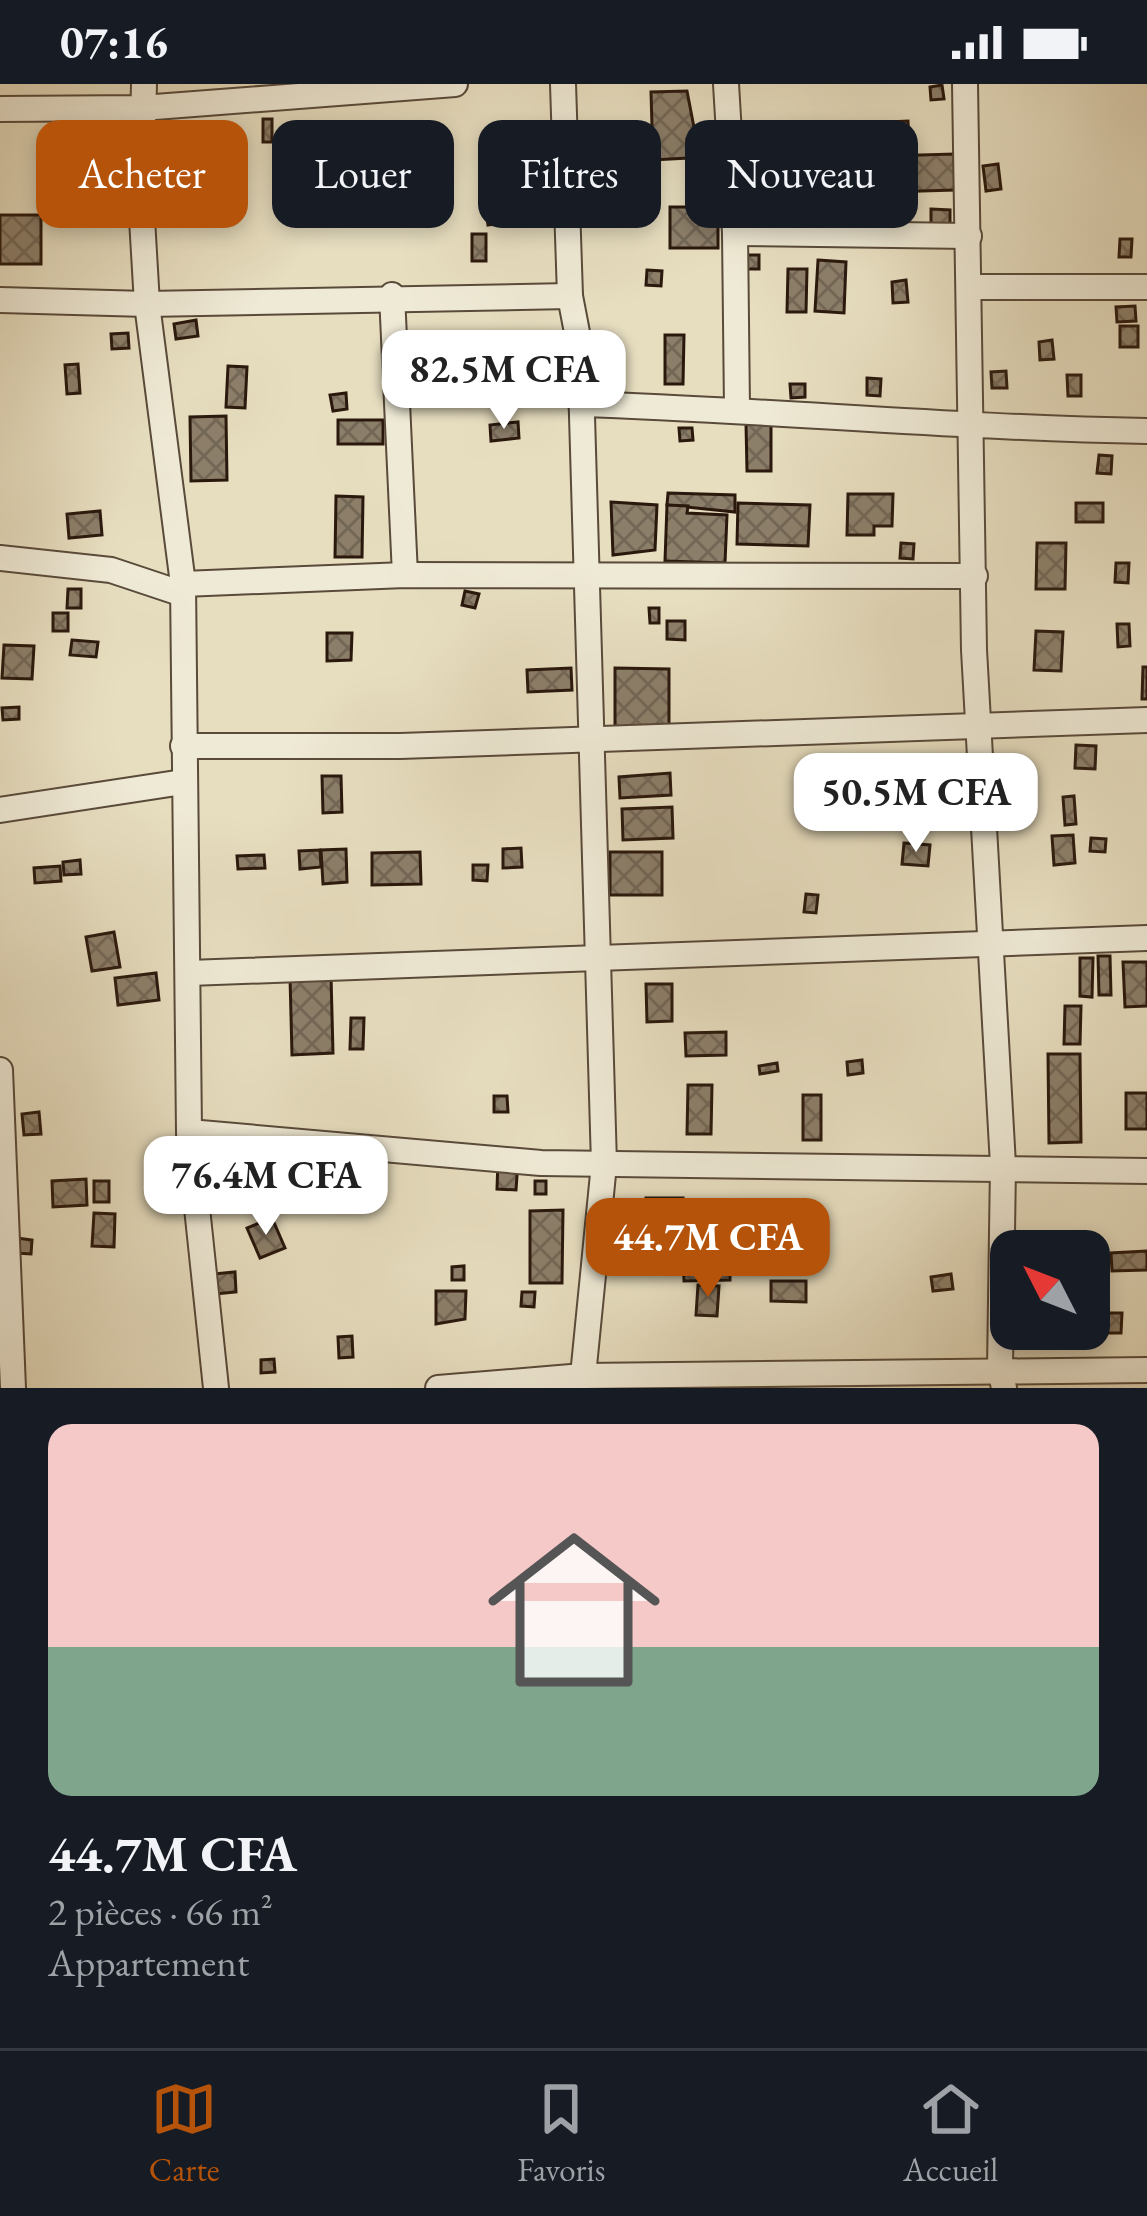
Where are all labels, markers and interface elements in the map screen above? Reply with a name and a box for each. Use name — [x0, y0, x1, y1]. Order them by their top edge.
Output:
text: 07:16 — [60, 13, 168, 71]
chip: Acheter — [36, 120, 248, 228]
chip: Louer — [272, 120, 454, 228]
chip: Filtres — [478, 120, 661, 228]
chip: Nouveau — [685, 120, 918, 228]
pin: 82.5M CFA — [367, 330, 641, 432]
text: 82.5M CFA — [409, 343, 599, 394]
pin: 50.5M CFA — [779, 753, 1053, 855]
text: 50.5M CFA — [821, 766, 1011, 817]
pin: 76.4M CFA — [129, 1136, 403, 1238]
text: 76.4M CFA — [171, 1149, 361, 1200]
pin: 44.7M CFA — [571, 1198, 845, 1300]
text: 44.7M CFA — [613, 1211, 803, 1262]
north arrow — [990, 1230, 1110, 1350]
map controls — [990, 1230, 1110, 1350]
icon: home — [466, 1502, 682, 1718]
text: 44.7M CFA — [48, 1820, 297, 1886]
text: 2 pièces · 66 m² — [48, 1886, 273, 1937]
text: Appartement — [48, 1937, 249, 1988]
tab: Carte — [149, 2076, 220, 2191]
tab: Favoris — [517, 2076, 605, 2191]
tab: Accueil — [903, 2076, 998, 2191]

